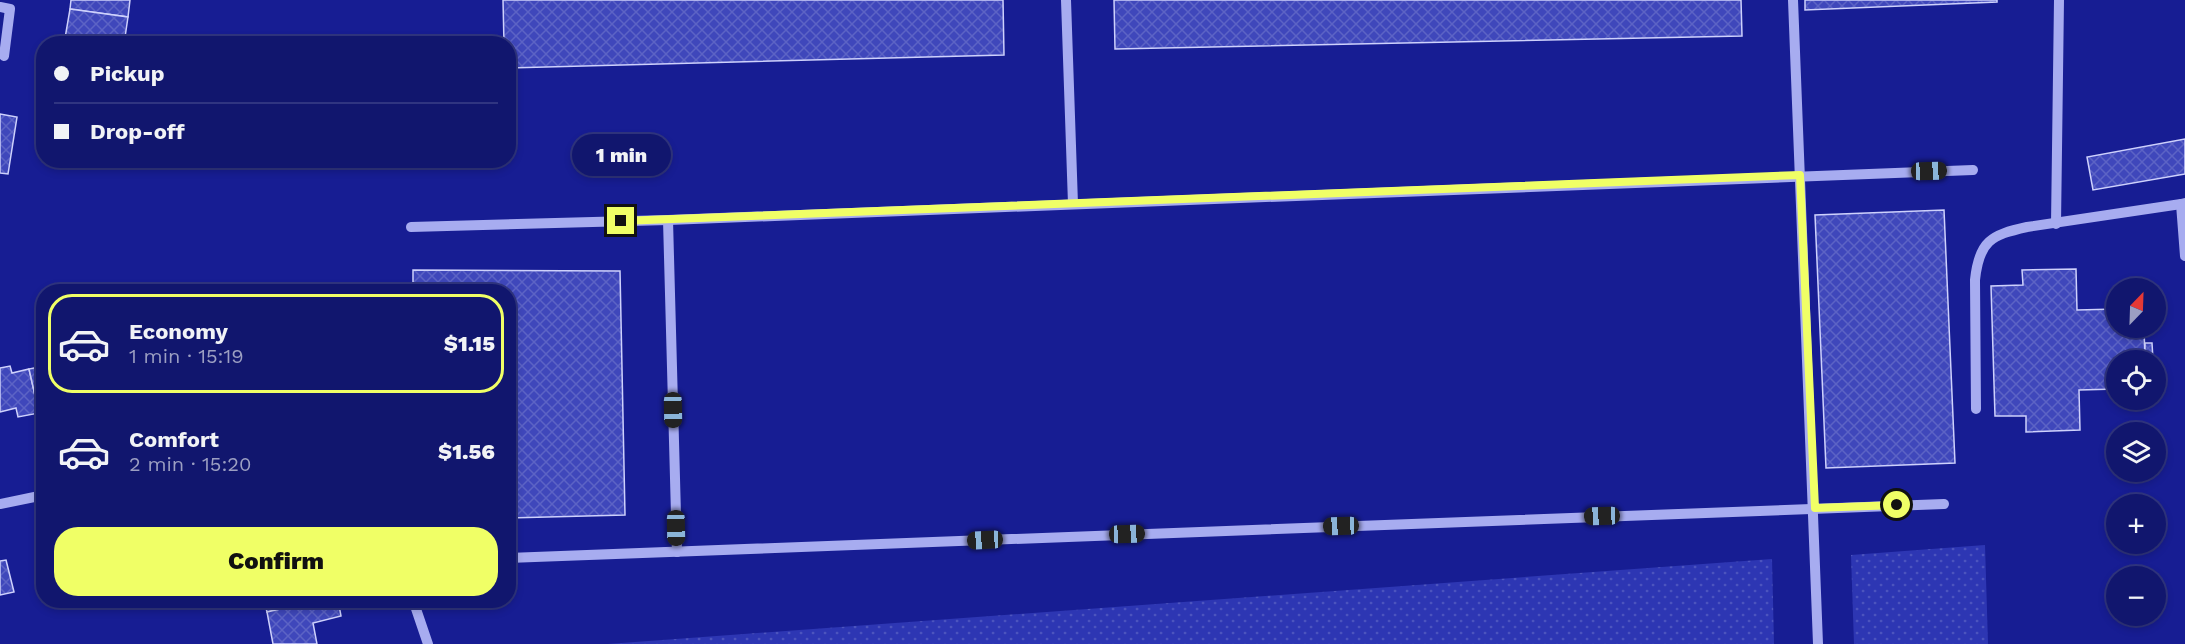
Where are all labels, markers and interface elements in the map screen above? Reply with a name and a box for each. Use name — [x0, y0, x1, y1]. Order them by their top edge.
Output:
text: Pickup — [90, 61, 165, 86]
text: Drop-off — [90, 119, 185, 144]
callout: 1 min — [572, 134, 670, 176]
text: 1 min — [596, 143, 647, 167]
car — [1911, 161, 1947, 181]
route end — [607, 207, 634, 234]
north arrow — [2106, 278, 2166, 338]
map controls — [2106, 278, 2166, 626]
icon: car — [57, 317, 111, 371]
text: Economy — [129, 319, 228, 344]
text: $1.15 — [444, 331, 495, 356]
text: 1 min · 15:19 — [129, 344, 244, 368]
button: locate — [2106, 350, 2166, 410]
car — [664, 392, 682, 428]
button: layers — [2106, 422, 2166, 482]
icon: car — [57, 425, 111, 479]
text: Comfort — [129, 427, 219, 452]
text: $1.56 — [438, 439, 495, 464]
text: 2 min · 15:20 — [129, 452, 251, 476]
route start — [1883, 491, 1910, 518]
button: + — [2106, 494, 2166, 554]
car — [1584, 506, 1620, 526]
car — [667, 510, 685, 546]
car — [1323, 516, 1359, 536]
car — [1109, 524, 1145, 544]
button: Confirm — [54, 527, 498, 596]
car — [967, 530, 1003, 550]
button: − — [2106, 566, 2166, 626]

